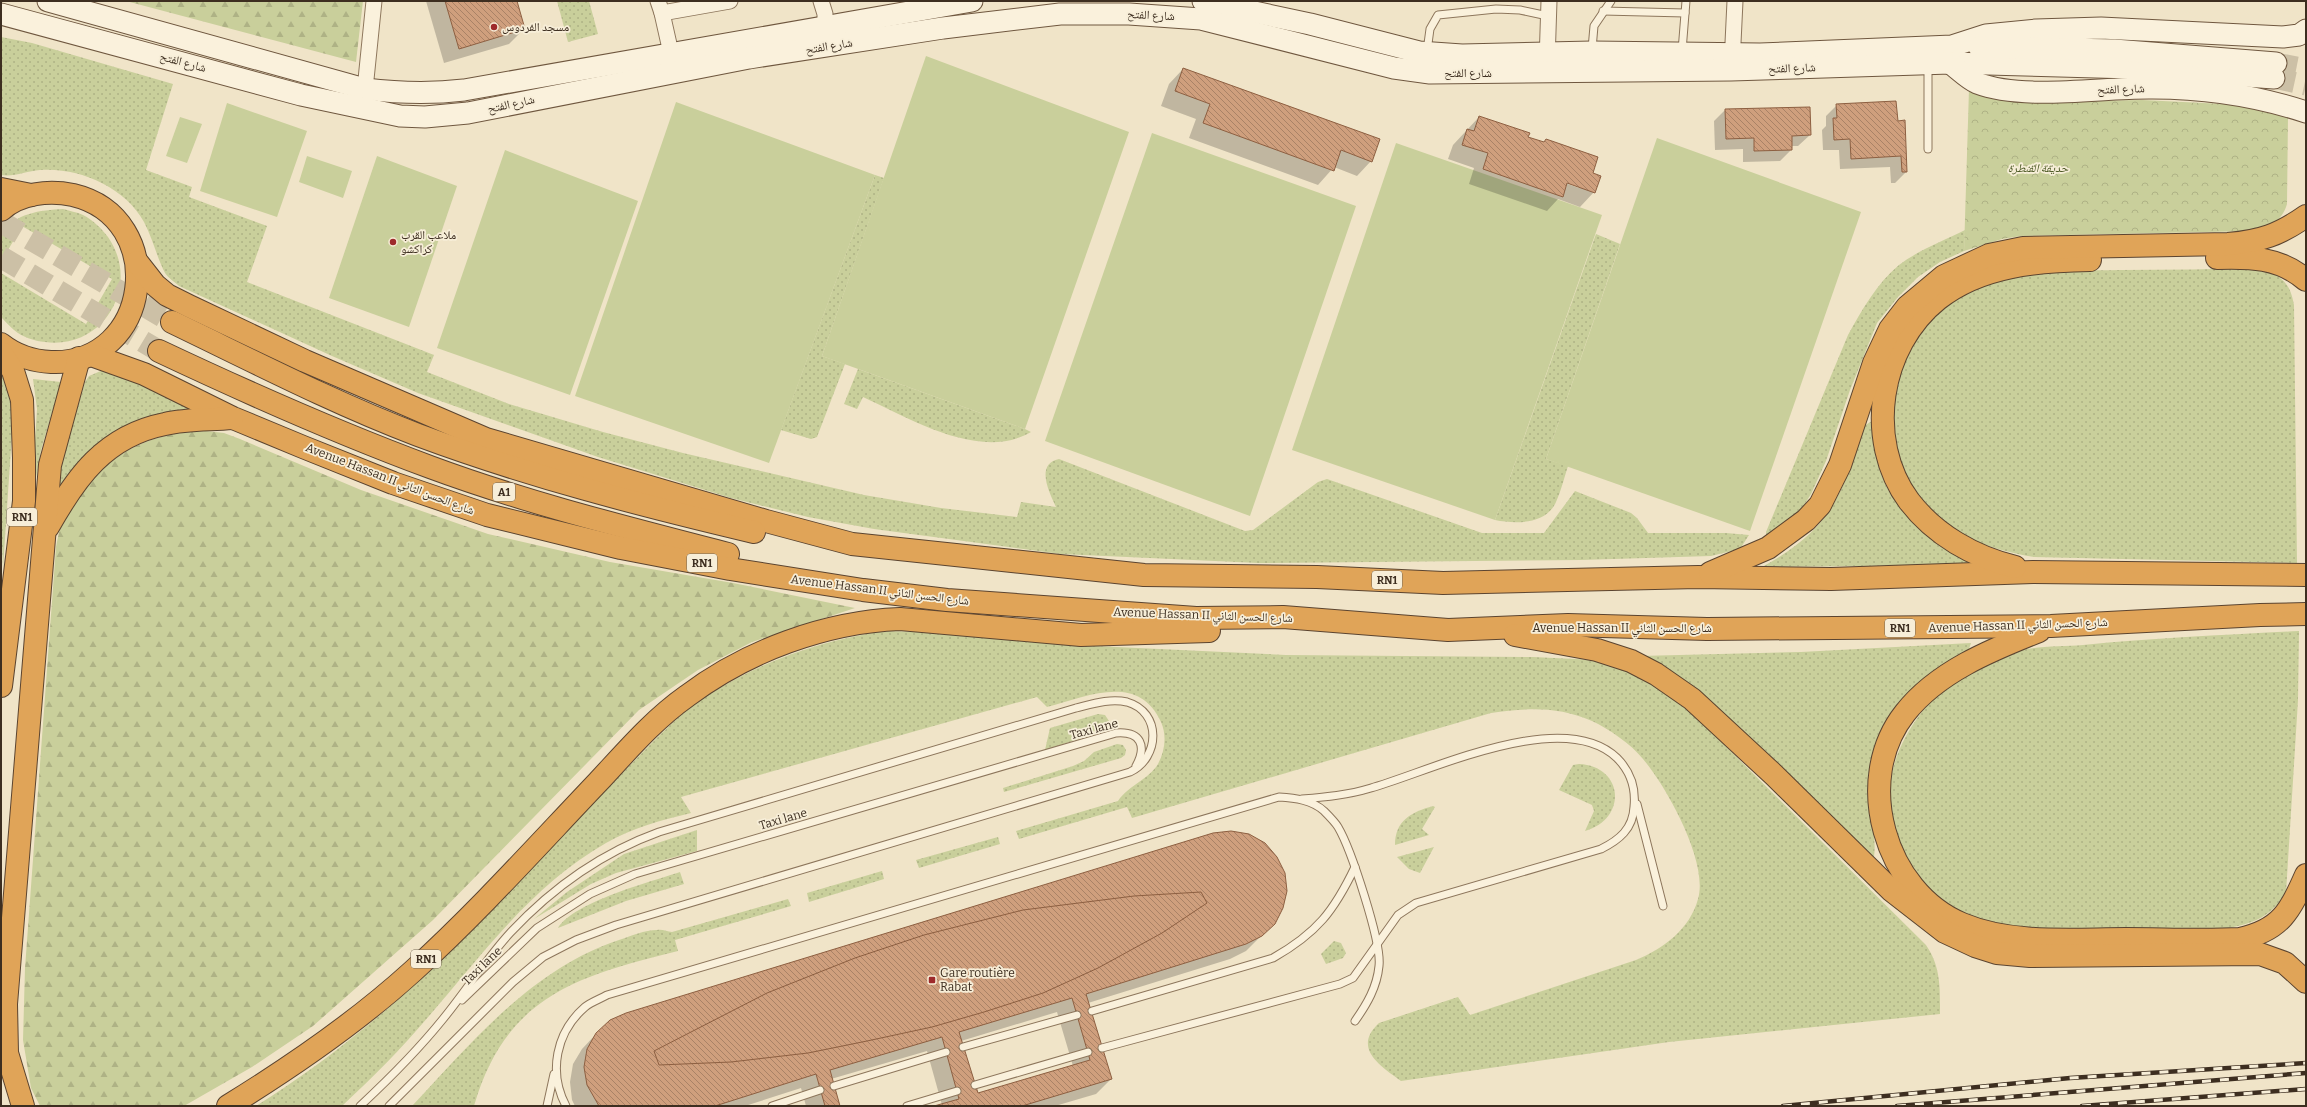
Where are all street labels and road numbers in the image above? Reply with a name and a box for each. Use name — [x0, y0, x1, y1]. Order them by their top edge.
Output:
street label: شارع الفتح — [1127, 7, 1175, 24]
street label: شارع الفتح — [804, 35, 854, 58]
street label: شارع الفتح — [158, 49, 208, 76]
street label: شارع الفتح — [1768, 60, 1816, 77]
street label: شارع الفتح — [1444, 66, 1492, 81]
street label: شارع الفتح — [2097, 81, 2145, 98]
street label: شارع الفتح — [486, 92, 536, 117]
street label: Avenue Hassan II شارع الحسن الثاني — [303, 440, 476, 521]
road number: A1 — [493, 483, 515, 501]
road number: RN1 — [7, 508, 37, 526]
road number: RN1 — [687, 554, 717, 572]
road number: RN1 — [1372, 571, 1402, 589]
street label: Avenue Hassan II شارع الحسن الثاني — [790, 572, 970, 611]
street label: Avenue Hassan II شارع الحسن الثاني — [1113, 605, 1293, 628]
street label: Avenue Hassan II شارع الحسن الثاني — [1928, 615, 2108, 638]
road number: RN1 — [1885, 619, 1915, 637]
street label: Avenue Hassan II شارع الحسن الثاني — [1532, 621, 1712, 638]
street label: Taxi lane — [1068, 716, 1120, 742]
street label: Taxi lane — [757, 805, 809, 833]
street label: Taxi lane — [459, 944, 505, 988]
road number: RN1 — [411, 950, 441, 968]

